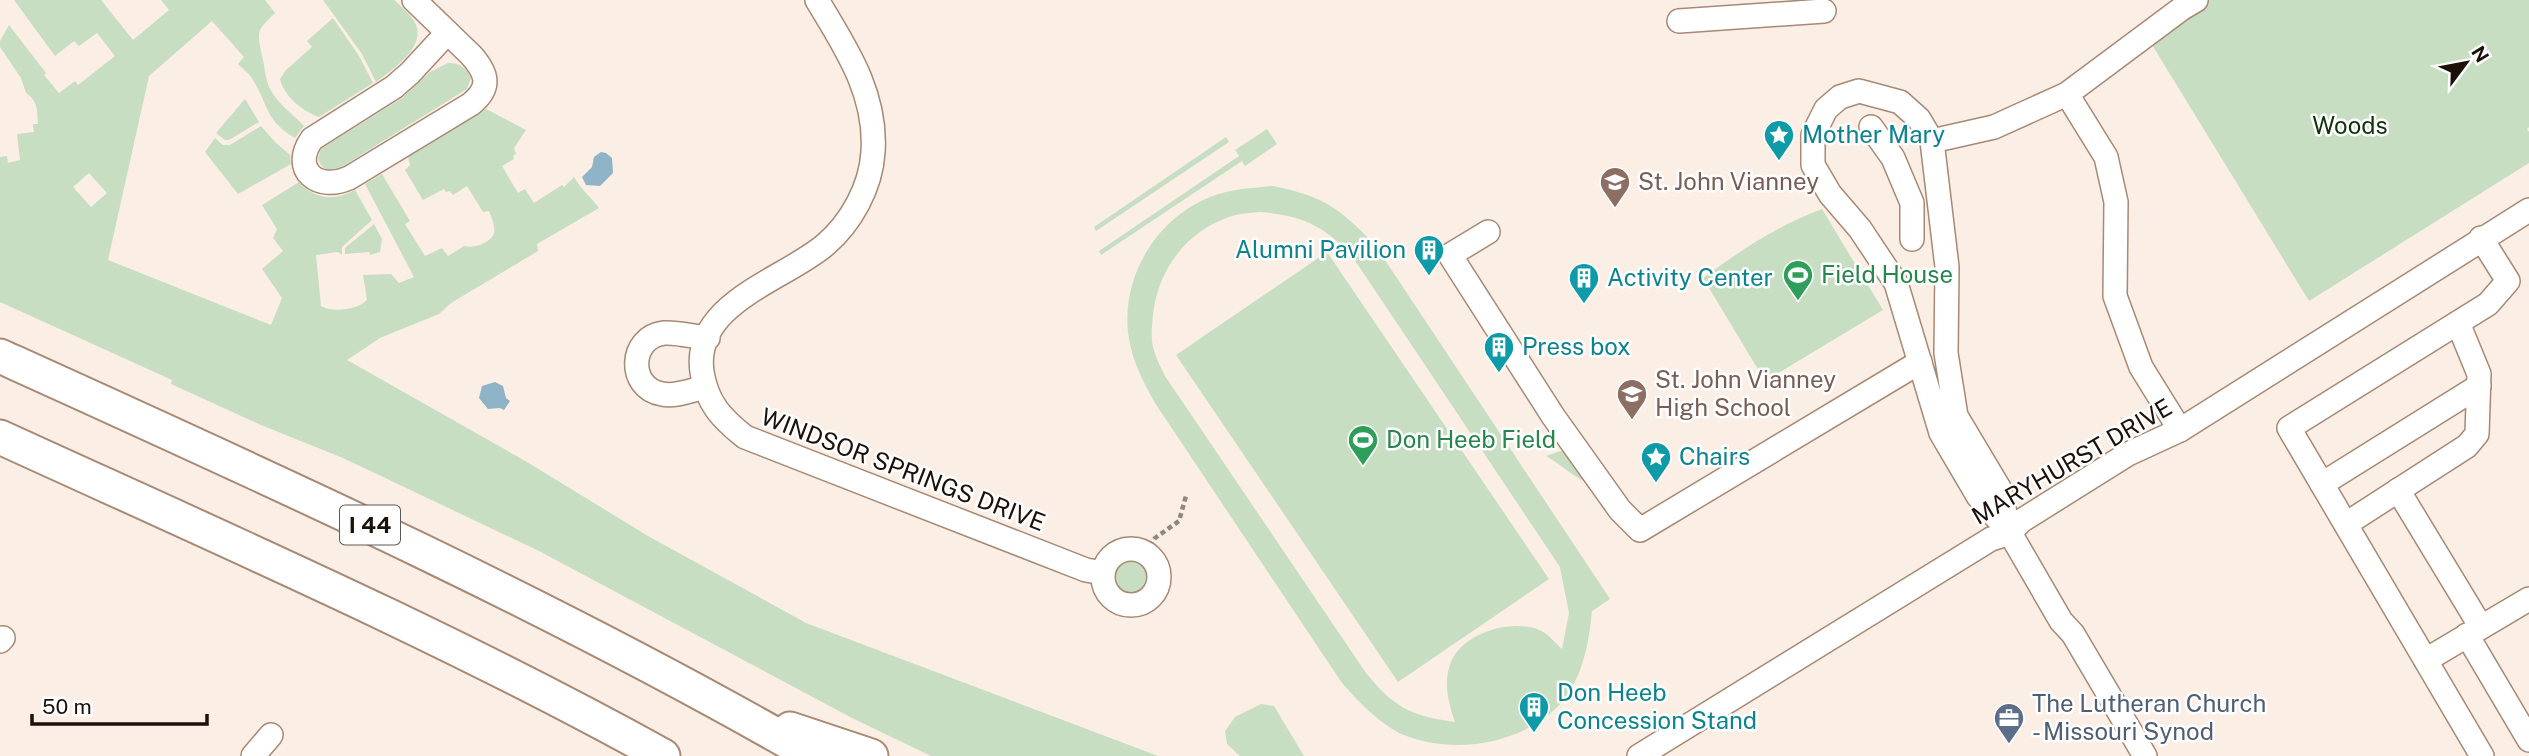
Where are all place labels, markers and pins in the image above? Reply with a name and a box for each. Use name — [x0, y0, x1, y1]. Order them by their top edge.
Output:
place icon: Mother Mary — [1762, 118, 1796, 162]
place label: Mother Mary — [1802, 120, 1945, 148]
school or university icon: St. John Vianney — [1598, 165, 1632, 209]
place label: St. John Vianney — [1638, 167, 1819, 195]
building icon: Alumni Pavilion — [1412, 233, 1446, 277]
place label: Alumni Pavilion — [1235, 235, 1406, 263]
sports icon: Field House — [1781, 258, 1815, 302]
place label: Field House — [1821, 260, 1953, 288]
building icon: Activity Center — [1567, 261, 1601, 305]
place label: Activity Center — [1607, 263, 1773, 291]
building icon: Press box — [1482, 330, 1516, 374]
place label: Press box — [1522, 332, 1631, 360]
place label: St. John Vianney High School — [1655, 365, 1836, 421]
school or university icon: St. John Vianney High School — [1615, 377, 1649, 421]
sports icon: Don Heeb Field — [1346, 423, 1380, 467]
place label: Don Heeb Field — [1386, 425, 1556, 453]
place icon: Chairs — [1639, 440, 1673, 484]
place label: Chairs — [1679, 442, 1750, 470]
place label: Don Heeb Concession Stand — [1557, 678, 1757, 734]
place label: The Lutheran Church - Missouri Synod — [2032, 689, 2266, 745]
building icon: Don Heeb Concession Stand — [1517, 690, 1551, 734]
office icon: The Lutheran Church - Missouri Synod — [1992, 701, 2026, 745]

